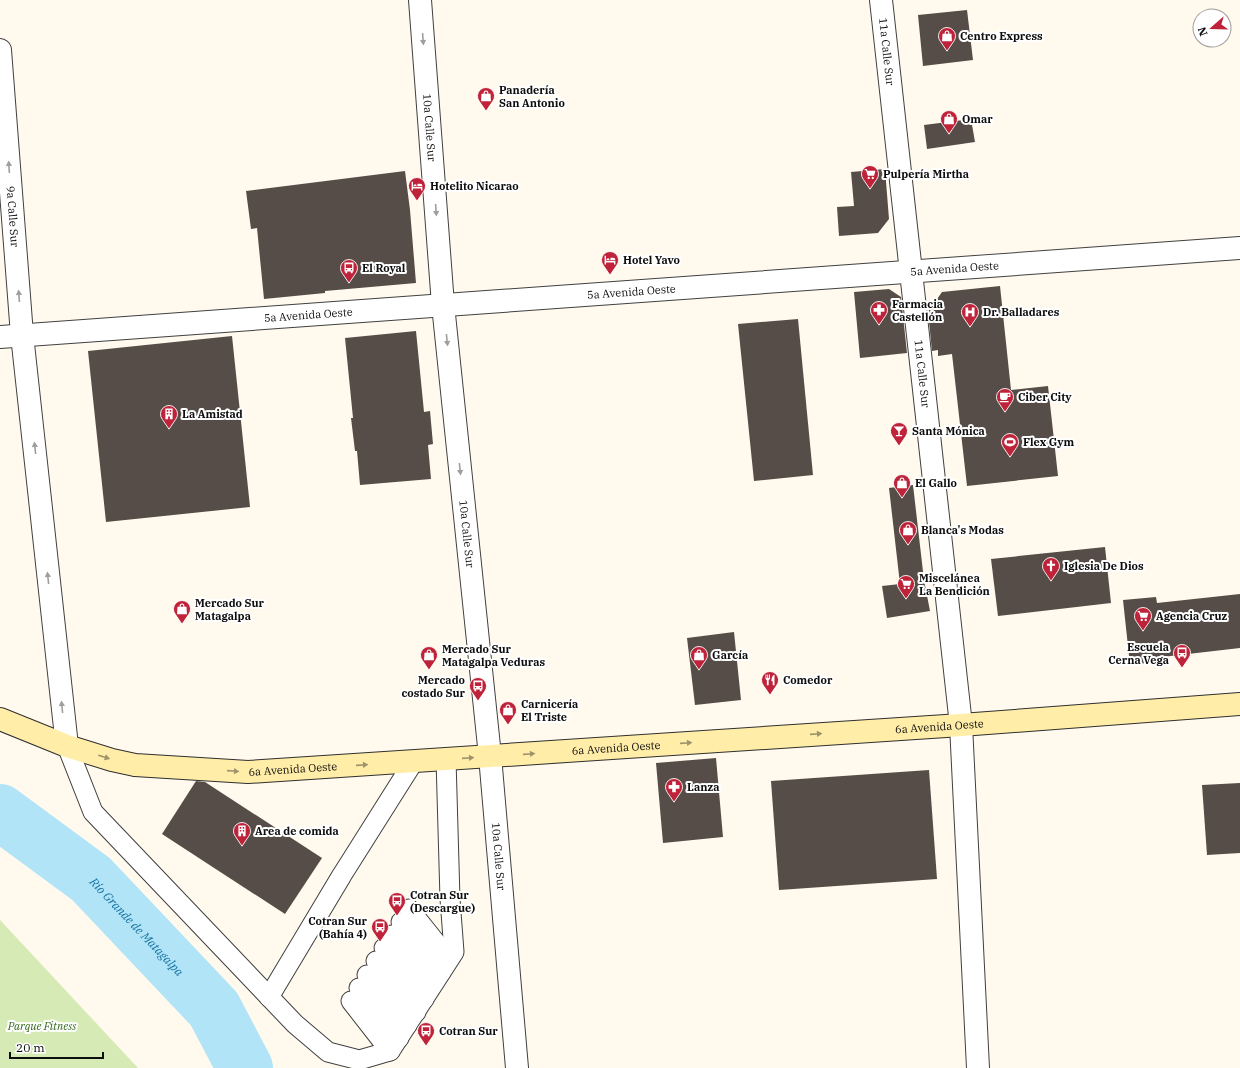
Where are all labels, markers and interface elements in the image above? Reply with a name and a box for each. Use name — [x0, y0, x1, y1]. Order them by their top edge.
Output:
north arrow — [1192, 8, 1232, 48]
street label: 11a Calle Sur — [876, 17, 897, 86]
text: N — [1194, 25, 1211, 38]
shop icon: Centro Express — [937, 26, 957, 51]
place label: Centro Express — [960, 29, 1043, 43]
one-way arrow — [420, 33, 426, 45]
place label: Panadería San Antonio — [499, 83, 565, 110]
shop icon: Panadería San Antonio — [476, 86, 496, 111]
street label: 10a Calle Sur — [420, 93, 439, 162]
shop icon: Omar — [939, 109, 959, 134]
place label: Omar — [962, 112, 993, 126]
one-way arrow — [6, 161, 13, 173]
supermarket icon: Pulpería Mirtha — [860, 164, 880, 189]
place label: Pulpería Mirtha — [883, 167, 969, 181]
hotel icon: Hotelito Nicarao — [407, 176, 427, 201]
place label: Hotelito Nicarao — [430, 179, 519, 193]
street label: 9a Calle Sur — [4, 185, 22, 248]
one-way arrow — [433, 204, 440, 216]
hotel icon: Hotel Yavo — [600, 250, 620, 275]
place label: Hotel Yavo — [623, 253, 680, 267]
bus stop icon: El Royal — [339, 258, 359, 283]
street label: 5a Avenida Oeste — [910, 258, 999, 279]
place label: El Royal — [362, 261, 406, 275]
street label: 5a Avenida Oeste — [587, 282, 676, 302]
one-way arrow — [16, 290, 23, 302]
place label: Farmacia Castellón — [892, 297, 943, 324]
pharmacy icon: Farmacia Castellón — [869, 300, 889, 325]
hospital icon: Dr. Balladares — [960, 302, 980, 327]
street label: 5a Avenida Oeste — [263, 305, 353, 325]
place label: Dr. Balladares — [983, 305, 1060, 319]
one-way arrow — [444, 334, 450, 346]
street label: 11a Calle Sur — [912, 339, 933, 408]
cafe icon: Ciber City — [995, 387, 1015, 412]
place label: Ciber City — [1018, 390, 1072, 404]
building icon: La Amistad — [159, 404, 179, 429]
place label: La Amistad — [182, 407, 243, 421]
bar icon: Santa Mónica — [889, 421, 909, 446]
place label: Santa Mónica — [912, 424, 985, 438]
sports icon: Flex Gym — [1000, 432, 1020, 457]
place label: Flex Gym — [1023, 435, 1074, 449]
one-way arrow — [31, 442, 38, 454]
one-way arrow — [457, 463, 464, 475]
shop icon: El Gallo — [892, 473, 912, 498]
place label: El Gallo — [915, 476, 957, 490]
street label: 10a Calle Sur — [456, 499, 477, 569]
shop icon: Blanca's Modas — [898, 520, 918, 545]
place label: Blanca's Modas — [921, 523, 1004, 537]
church icon: Iglesia De Dios — [1041, 556, 1061, 581]
place label: Iglesia De Dios — [1064, 559, 1144, 573]
one-way arrow — [45, 571, 52, 584]
place label: Miscelánea La Bendición — [919, 571, 990, 598]
supermarket icon: Miscelánea La Bendición — [896, 574, 916, 599]
place label: Mercado Sur Matagalpa — [195, 596, 265, 623]
shop icon: Mercado Sur Matagalpa — [172, 599, 192, 624]
supermarket icon: Agencia Cruz — [1133, 606, 1153, 631]
place label: Agencia Cruz — [1156, 609, 1228, 623]
place label: Escuela Cerna Vega — [1108, 640, 1169, 667]
place label: Mercado Sur Matagalpa Veduras — [442, 642, 545, 669]
bus stop icon: Escuela Cerna Vega — [1172, 643, 1192, 668]
shop icon: Mercado Sur Matagalpa Veduras — [419, 645, 439, 670]
shop icon: García — [689, 645, 709, 670]
place label: García — [712, 648, 748, 662]
restaurant icon: Comedor — [760, 670, 780, 695]
place label: Mercado costado Sur — [402, 673, 466, 700]
place label: Comedor — [783, 673, 833, 687]
bus stop icon: Mercado costado Sur — [468, 676, 488, 701]
place label: Carnicería El Triste — [521, 697, 578, 724]
shop icon: Carnicería El Triste — [498, 700, 518, 725]
one-way arrow — [59, 701, 66, 713]
street label: 6a Avenida Oeste — [895, 716, 984, 736]
one-way arrow — [810, 731, 822, 738]
street label: 6a Avenida Oeste — [571, 738, 661, 758]
one-way arrow — [680, 739, 692, 746]
one-way arrow — [523, 750, 535, 757]
one-way arrow — [98, 754, 110, 760]
one-way arrow — [462, 754, 474, 761]
street label: 6a Avenida Oeste — [248, 759, 338, 779]
one-way arrow — [356, 761, 368, 768]
one-way arrow — [227, 768, 239, 775]
pharmacy icon: Lanza — [664, 777, 684, 802]
place label: Lanza — [687, 780, 719, 794]
building icon: Area de comida — [232, 821, 252, 846]
street label: 10a Calle Sur — [489, 822, 509, 891]
place label: Area de comida — [255, 824, 339, 838]
water label: Río Grande de Matagalpa — [86, 873, 187, 979]
place label: Cotran Sur (Descargue) — [410, 888, 475, 915]
bus stop icon: Cotran Sur (Descargue) — [387, 891, 407, 916]
place label: Cotran Sur (Bahía 4) — [308, 914, 368, 941]
bus stop icon: Cotran Sur (Bahía 4) — [370, 917, 390, 942]
park label: Parque Fitness — [7, 1019, 77, 1033]
bus stop icon: Cotran Sur — [416, 1021, 436, 1046]
place label: Cotran Sur — [439, 1024, 498, 1038]
scale bar — [10, 1034, 103, 1060]
text: 20 m — [16, 1040, 45, 1055]

